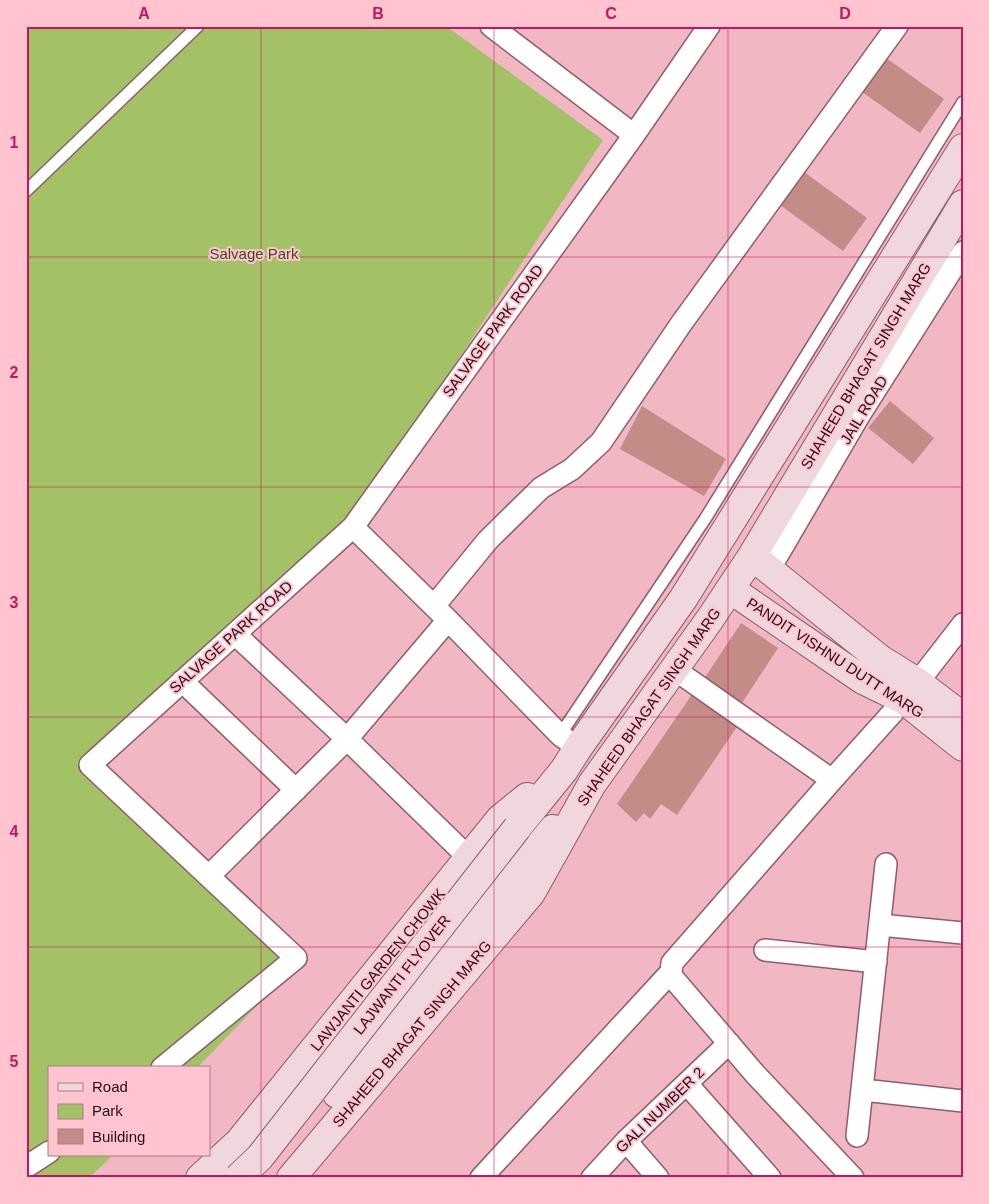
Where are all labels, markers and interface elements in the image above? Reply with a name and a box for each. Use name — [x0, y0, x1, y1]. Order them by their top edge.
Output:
text: A — [138, 5, 150, 22]
text: B — [372, 5, 384, 22]
text: C — [605, 5, 617, 22]
text: D — [839, 5, 851, 22]
text: 1 — [10, 134, 19, 151]
park label: Salvage Park — [209, 245, 299, 262]
street label: SHAHEED BHAGAT SINGH MARG — [797, 259, 934, 472]
street label: SALVAGE PARK ROAD — [439, 261, 546, 400]
text: 2 — [10, 364, 19, 381]
street label: JAIL ROAD — [836, 372, 891, 447]
street label: SALVAGE PARK ROAD — [166, 577, 296, 696]
text: 3 — [10, 594, 19, 611]
street label: PANDIT VISHNU DUTT MARG — [744, 594, 927, 721]
street label: SHAHEED BHAGAT SINGH MARG — [573, 604, 724, 809]
text: 4 — [10, 823, 19, 840]
street label: LAWJANTI GARDEN CHOWK — [307, 885, 448, 1054]
street label: LAJWANTI FLYOVER — [350, 912, 454, 1038]
street label: SHAHEED BHAGAT SINGH MARG — [329, 937, 495, 1130]
text: 5 — [10, 1053, 19, 1070]
street label: GALI NUMBER 2 — [612, 1063, 707, 1156]
legend — [48, 1066, 210, 1156]
text: Road — [92, 1078, 128, 1095]
text: Park — [92, 1102, 123, 1119]
text: Building — [92, 1128, 145, 1145]

